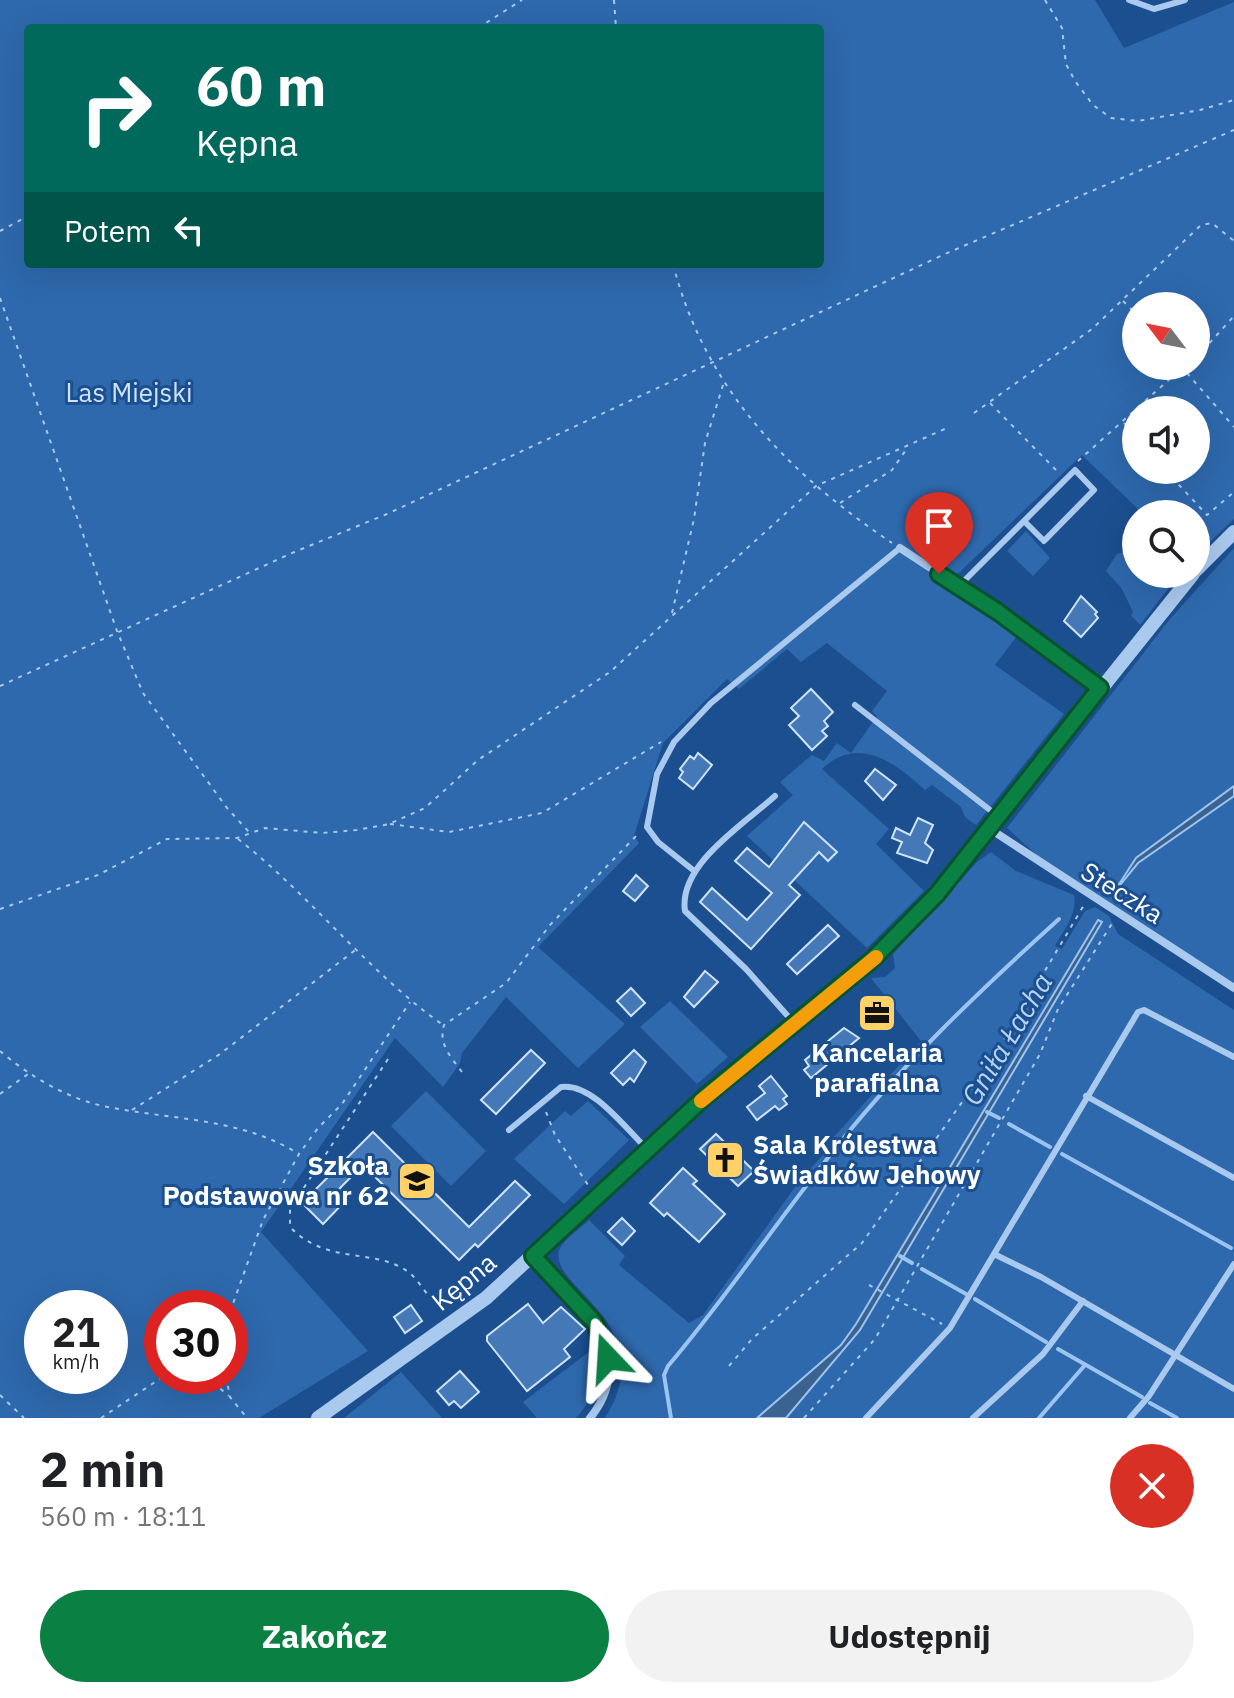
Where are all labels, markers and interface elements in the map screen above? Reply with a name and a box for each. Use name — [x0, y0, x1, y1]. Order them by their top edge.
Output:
text: 60 m — [196, 49, 326, 121]
icon: right — [64, 56, 168, 160]
text: Kępna — [196, 119, 298, 166]
icon: left — [167, 208, 211, 252]
text: Potem — [64, 211, 151, 250]
north arrow — [1122, 292, 1210, 380]
map controls — [1122, 292, 1210, 588]
park label: Las Miejski — [66, 375, 192, 409]
button: sound — [1122, 396, 1210, 484]
pin — [905, 492, 973, 574]
button: search — [1122, 500, 1210, 588]
icon: arrive — [917, 504, 961, 548]
street label: Steczka — [1075, 854, 1170, 931]
water label: Gniła Łacha — [953, 966, 1060, 1112]
office icon: Kancelaria parafialna — [856, 992, 898, 1034]
place label: Kancelaria parafialna — [811, 1035, 943, 1099]
place label: Sala Królestwa Świadków Jehowy — [753, 1127, 981, 1191]
church icon: Sala Królestwa Świadków Jehowy — [704, 1139, 746, 1181]
place label: Szkoła Podstawowa nr 62 — [163, 1148, 389, 1212]
school or university icon: Szkoła Podstawowa nr 62 — [396, 1160, 438, 1202]
street label: Kępna — [424, 1245, 503, 1318]
speed limit sign: 30 — [144, 1290, 248, 1394]
text: 21 — [52, 1306, 100, 1358]
position arrow — [566, 1316, 650, 1400]
text: km/h — [52, 1348, 100, 1375]
text: 2 min — [40, 1438, 165, 1500]
button: close — [1110, 1444, 1194, 1528]
text: 560 m · 18:11 — [40, 1499, 206, 1533]
button: Zakończ — [40, 1590, 609, 1682]
button: Udostępnij — [625, 1590, 1194, 1682]

